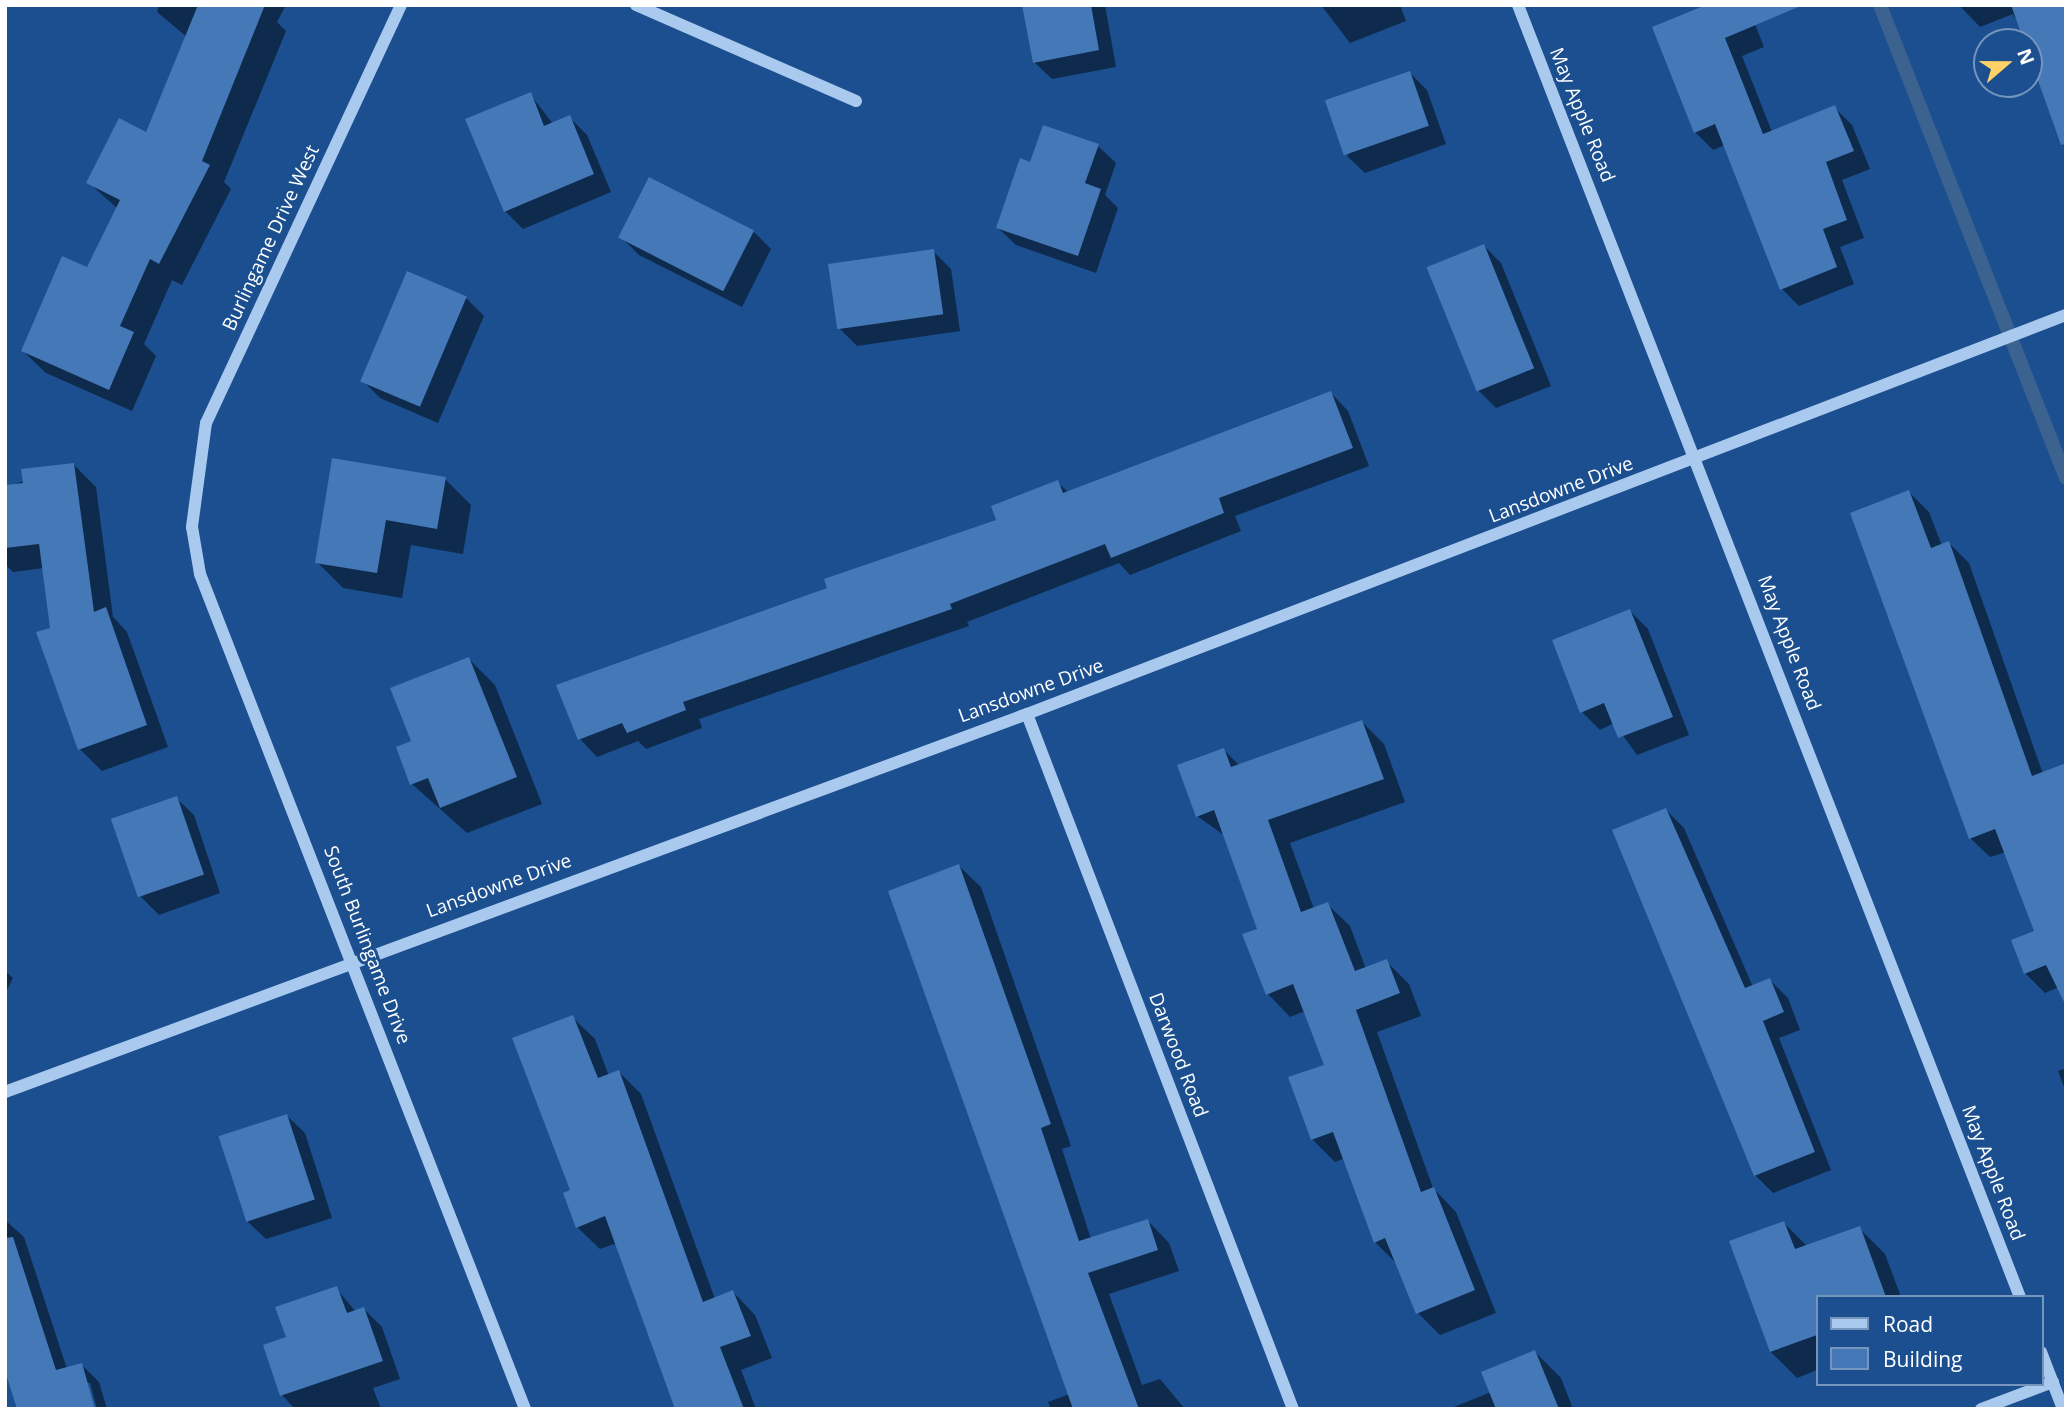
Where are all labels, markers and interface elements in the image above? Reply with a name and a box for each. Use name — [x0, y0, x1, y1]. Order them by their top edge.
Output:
north arrow — [1973, 28, 2043, 98]
street label: May Apple Road — [1545, 44, 1619, 186]
text: N — [2011, 45, 2041, 68]
street label: Burlingame Drive West — [218, 141, 324, 335]
street label: Lansdowne Drive — [1486, 452, 1636, 528]
street label: May Apple Road — [1753, 572, 1825, 714]
street label: Lansdowne Drive — [955, 654, 1107, 728]
street label: South Burlingame Drive — [319, 843, 415, 1047]
street label: Lansdowne Drive — [423, 849, 575, 923]
street label: Darwood Road — [1144, 989, 1212, 1121]
street label: May Apple Road — [1957, 1102, 2029, 1244]
legend — [1815, 1295, 2043, 1386]
text: Road — [1883, 1310, 1933, 1338]
text: Building — [1883, 1345, 1962, 1373]

